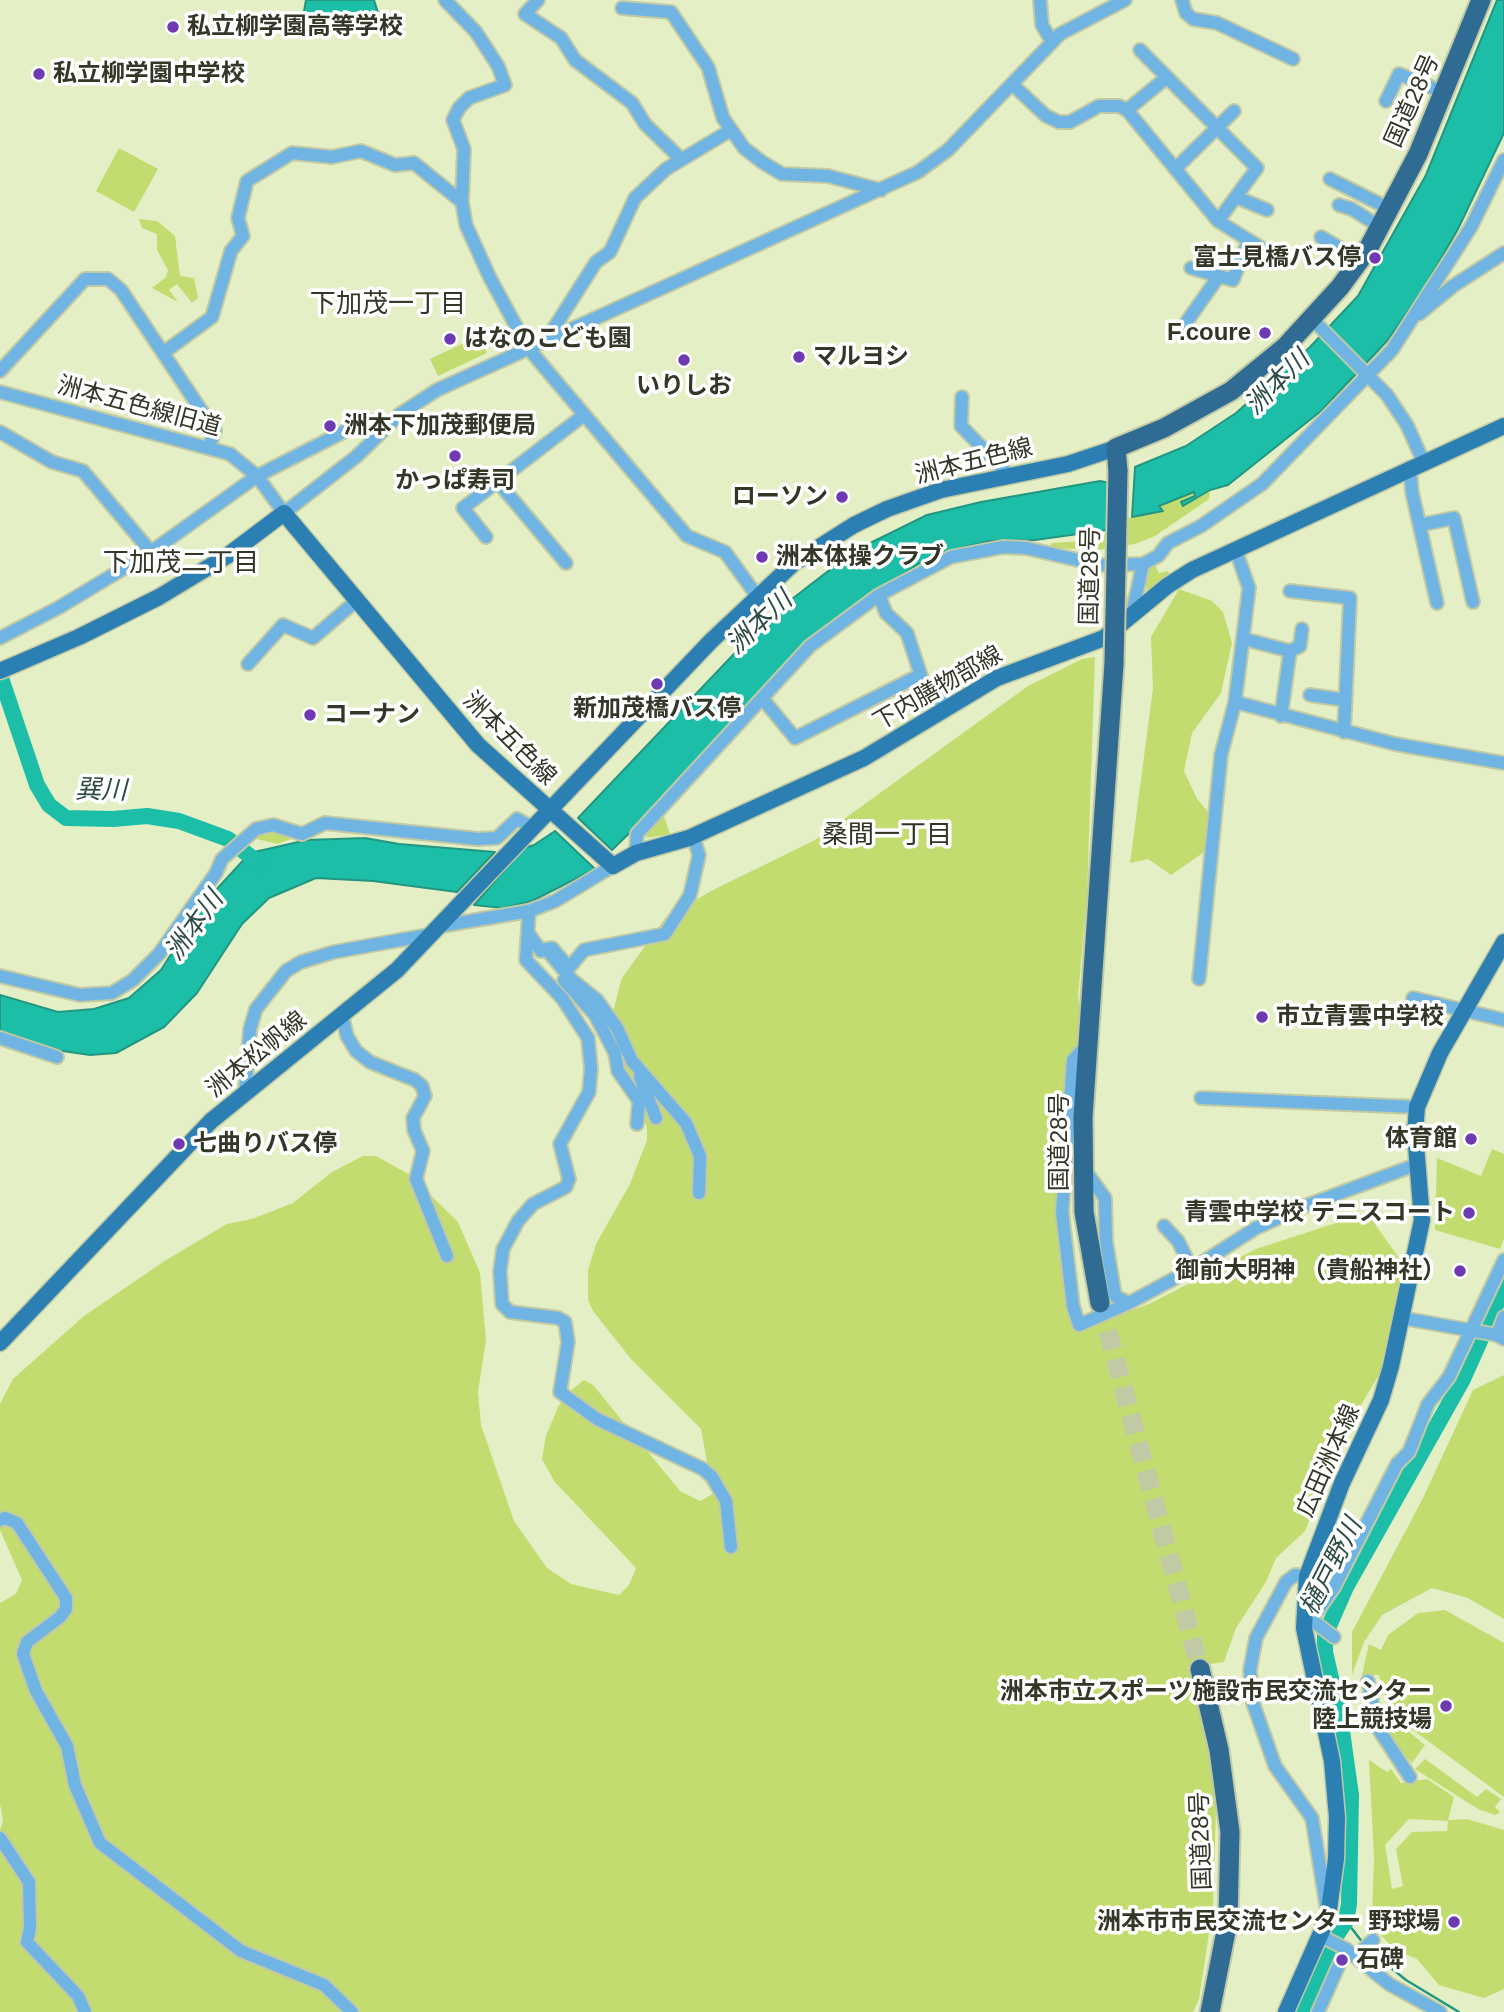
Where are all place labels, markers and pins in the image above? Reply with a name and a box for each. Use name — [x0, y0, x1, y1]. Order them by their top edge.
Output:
place label: 私立柳学園高等学校 — [187, 13, 403, 41]
marker: 私立柳学園高等学校 — [165, 19, 181, 35]
place label: 私立柳学園中学校 — [53, 60, 245, 88]
marker: 私立柳学園中学校 — [31, 66, 47, 82]
place label: 富士見橋バス停 — [1193, 244, 1361, 272]
marker: 富士見橋バス停 — [1367, 250, 1383, 266]
place label: F.coure — [1167, 319, 1251, 347]
place label: はなのこども園 — [464, 325, 632, 353]
marker: F.coure — [1257, 325, 1273, 341]
marker: はなのこども園 — [442, 331, 458, 347]
place label: マルヨシ — [813, 343, 909, 371]
marker: マルヨシ — [791, 349, 807, 365]
marker: いりしお — [676, 352, 692, 368]
place label: いりしお — [636, 372, 732, 400]
place label: 洲本下加茂郵便局 — [344, 412, 536, 440]
marker: 洲本下加茂郵便局 — [322, 418, 338, 434]
marker: かっぱ寿司 — [447, 448, 463, 464]
place label: かっぱ寿司 — [395, 467, 515, 495]
place label: ローソン — [732, 483, 828, 511]
marker: ローソン — [834, 489, 850, 505]
place label: 洲本体操クラブ — [776, 543, 944, 571]
marker: 洲本体操クラブ — [754, 549, 770, 565]
marker: 新加茂橋バス停 — [649, 676, 665, 692]
place label: 新加茂橋バス停 — [573, 695, 741, 723]
place label: コーナン — [324, 701, 420, 729]
marker: コーナン — [302, 707, 318, 723]
place label: 市立青雲中学校 — [1276, 1003, 1444, 1031]
marker: 市立青雲中学校 — [1254, 1009, 1270, 1025]
place label: 体育館 — [1385, 1125, 1457, 1153]
place label: 七曲りバス停 — [193, 1130, 337, 1158]
marker: 体育館 — [1463, 1131, 1479, 1147]
marker: 七曲りバス停 — [171, 1136, 187, 1152]
place label: 青雲中学校 テニスコート — [1184, 1199, 1455, 1227]
marker: 青雲中学校 テニスコート — [1461, 1205, 1477, 1221]
place label: 御前大明神 （貴船神社） — [1175, 1257, 1446, 1285]
marker: 御前大明神 （貴船神社） — [1452, 1263, 1468, 1279]
place label: 洲本市立スポーツ施設市民交流センター 陸上競技場 — [1000, 1678, 1432, 1734]
marker: 洲本市立スポーツ施設市民交流センター 陸上競技場 — [1438, 1698, 1454, 1714]
place label: 洲本市市民交流センター 野球場 — [1097, 1908, 1440, 1936]
marker: 洲本市市民交流センター 野球場 — [1446, 1914, 1462, 1930]
place label: 石碑 — [1356, 1946, 1404, 1974]
marker: 石碑 — [1334, 1952, 1350, 1968]

